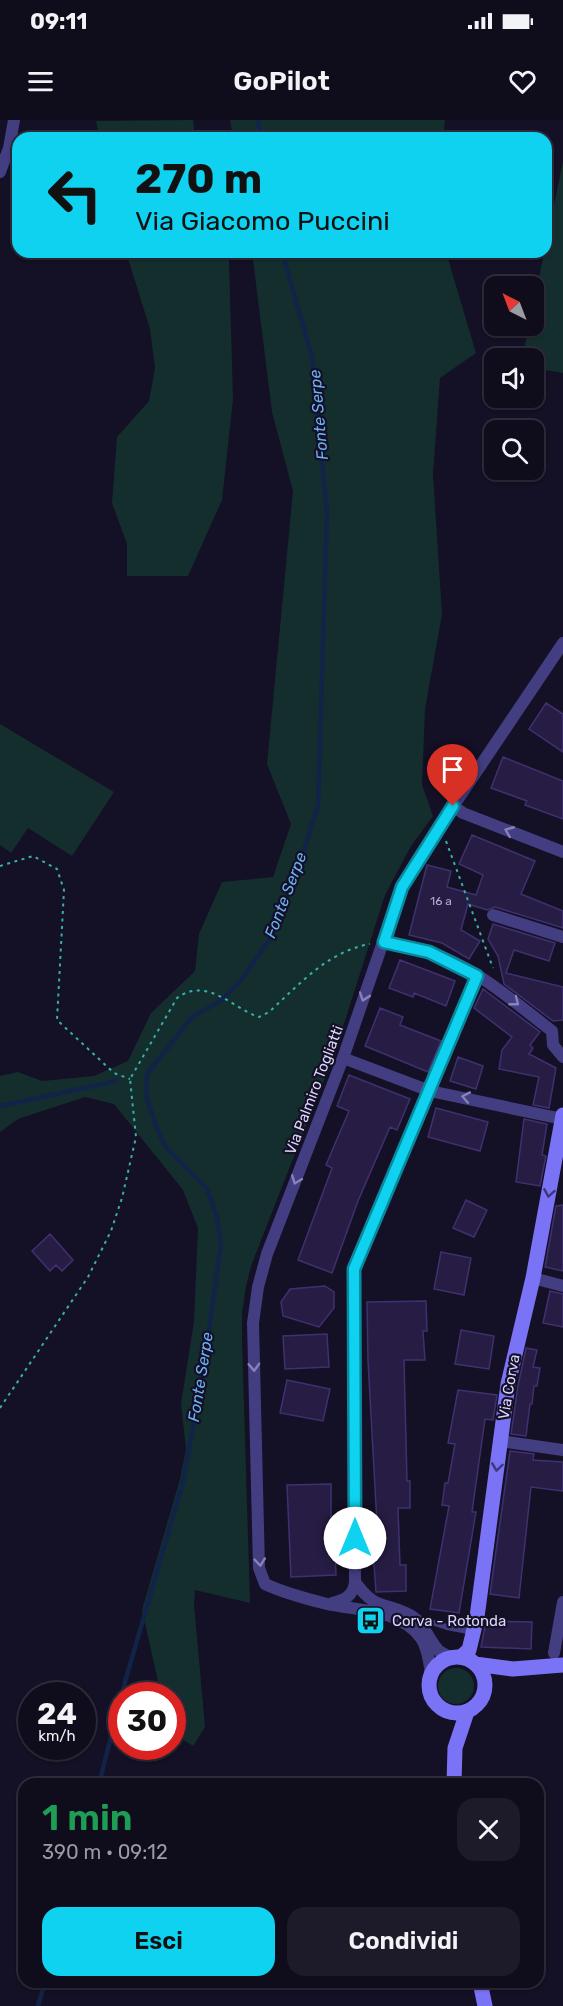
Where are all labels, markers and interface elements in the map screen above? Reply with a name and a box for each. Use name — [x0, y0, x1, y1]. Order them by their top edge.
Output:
text: 09:11 — [30, 8, 87, 35]
icon: menu — [24, 65, 57, 98]
text: GoPilot — [233, 65, 330, 97]
icon: heart — [506, 65, 539, 98]
text: 270 m — [135, 154, 262, 204]
icon: left — [36, 156, 114, 234]
text: Via Giacomo Puccini — [135, 205, 390, 237]
north arrow — [484, 276, 544, 336]
map controls — [484, 276, 544, 480]
button: sound — [484, 348, 544, 408]
water label: Fonte Serpe — [305, 369, 332, 461]
button: search — [484, 420, 544, 480]
pin — [427, 744, 478, 806]
icon: arrive — [436, 753, 469, 786]
one-way arrow — [504, 826, 515, 838]
water label: Fonte Serpe — [260, 850, 311, 941]
house number: 16 a — [430, 894, 452, 908]
one-way arrow — [359, 991, 372, 1002]
one-way arrow — [508, 995, 519, 1006]
street label: Via Palmiro Togliatti — [281, 1023, 347, 1157]
one-way arrow — [461, 1091, 471, 1104]
one-way arrow — [291, 1173, 303, 1184]
one-way arrow — [543, 1187, 556, 1197]
water label: Fonte Serpe — [184, 1331, 217, 1423]
street label: Via Corva — [494, 1353, 524, 1421]
one-way arrow — [248, 1363, 260, 1372]
one-way arrow — [491, 1462, 503, 1471]
position arrow — [323, 1506, 387, 1570]
one-way arrow — [253, 1558, 266, 1567]
bus stop icon: Corva - Rotonda — [355, 1605, 387, 1637]
place label: Corva - Rotonda — [392, 1612, 506, 1630]
speed limit sign: 30 — [108, 1682, 186, 1760]
text: 24 — [37, 1696, 77, 1732]
text: km/h — [38, 1727, 76, 1745]
text: 1 min — [42, 1796, 133, 1839]
button: close — [457, 1798, 520, 1861]
text: 390 m · 09:12 — [42, 1840, 168, 1864]
button: Esci — [42, 1907, 275, 1976]
button: Condividi — [287, 1907, 520, 1976]

